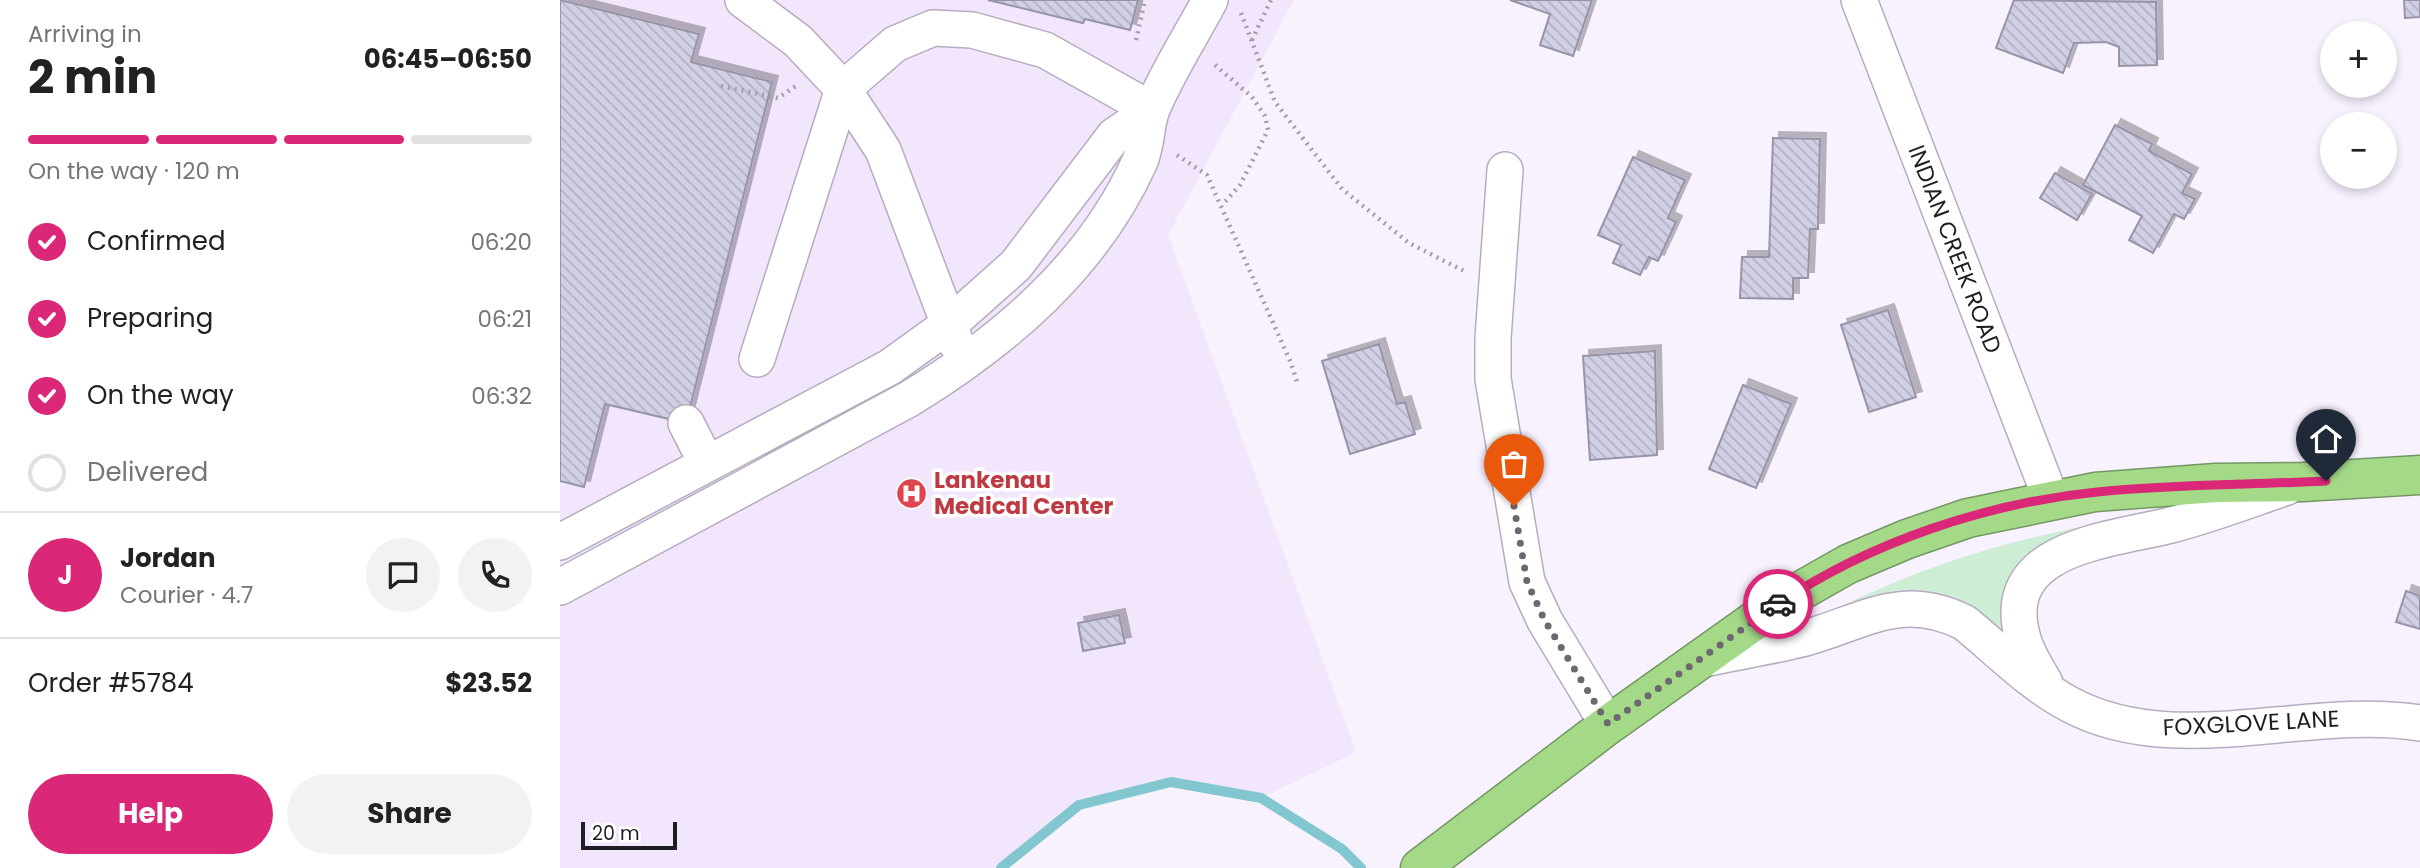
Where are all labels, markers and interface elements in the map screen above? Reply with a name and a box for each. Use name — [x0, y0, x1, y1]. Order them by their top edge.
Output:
text: Arriving in — [28, 18, 142, 50]
map controls — [2320, 21, 2397, 189]
button: + — [2320, 21, 2397, 98]
text: 06:45–06:50 — [364, 41, 532, 77]
text: 2 min — [28, 45, 157, 109]
button: − — [2320, 112, 2397, 189]
street label: INDIAN CREEK ROAD — [1901, 140, 2009, 358]
text: On the way · 120 m — [28, 155, 240, 187]
icon: check — [28, 223, 66, 261]
text: Confirmed — [87, 223, 225, 259]
text: 06:20 — [470, 226, 532, 258]
icon: check — [28, 300, 66, 338]
text: Preparing — [87, 300, 213, 336]
text: 06:21 — [477, 303, 532, 335]
icon: check — [28, 377, 66, 415]
text: On the way — [87, 377, 234, 413]
text: 06:32 — [471, 380, 532, 412]
pin — [2296, 409, 2356, 481]
icon: home — [2307, 420, 2345, 458]
pin — [1484, 434, 1544, 506]
icon: bag — [1495, 445, 1533, 483]
text: Delivered — [87, 454, 208, 490]
place label: Lankenau Medical Center — [934, 464, 1114, 522]
hospital icon: Lankenau Medical Center — [894, 476, 928, 510]
button: chat — [366, 538, 440, 612]
button: phone — [458, 538, 532, 612]
text: Jordan — [120, 540, 216, 576]
text: J — [57, 557, 73, 593]
courier — [1743, 569, 1813, 639]
text: Courier · 4.7 — [120, 579, 253, 611]
icon: car — [1759, 585, 1797, 623]
text: Order #5784 — [28, 665, 194, 701]
text: $23.52 — [445, 665, 532, 701]
street label: FOXGLOVE LANE — [2162, 702, 2340, 744]
button: Help — [28, 774, 273, 854]
button: Share — [287, 774, 532, 854]
scale bar — [581, 819, 677, 851]
text: 20 m — [592, 820, 640, 847]

